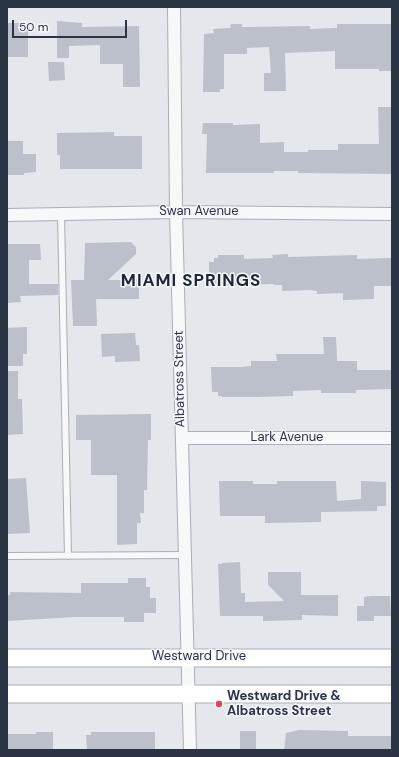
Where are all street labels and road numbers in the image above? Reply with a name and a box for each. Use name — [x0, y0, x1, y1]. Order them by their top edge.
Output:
street label: Swan Avenue — [159, 204, 239, 220]
street label: Albatross Street — [171, 330, 189, 428]
street label: Lark Avenue — [251, 430, 323, 446]
street label: Westward Drive — [152, 649, 246, 665]

